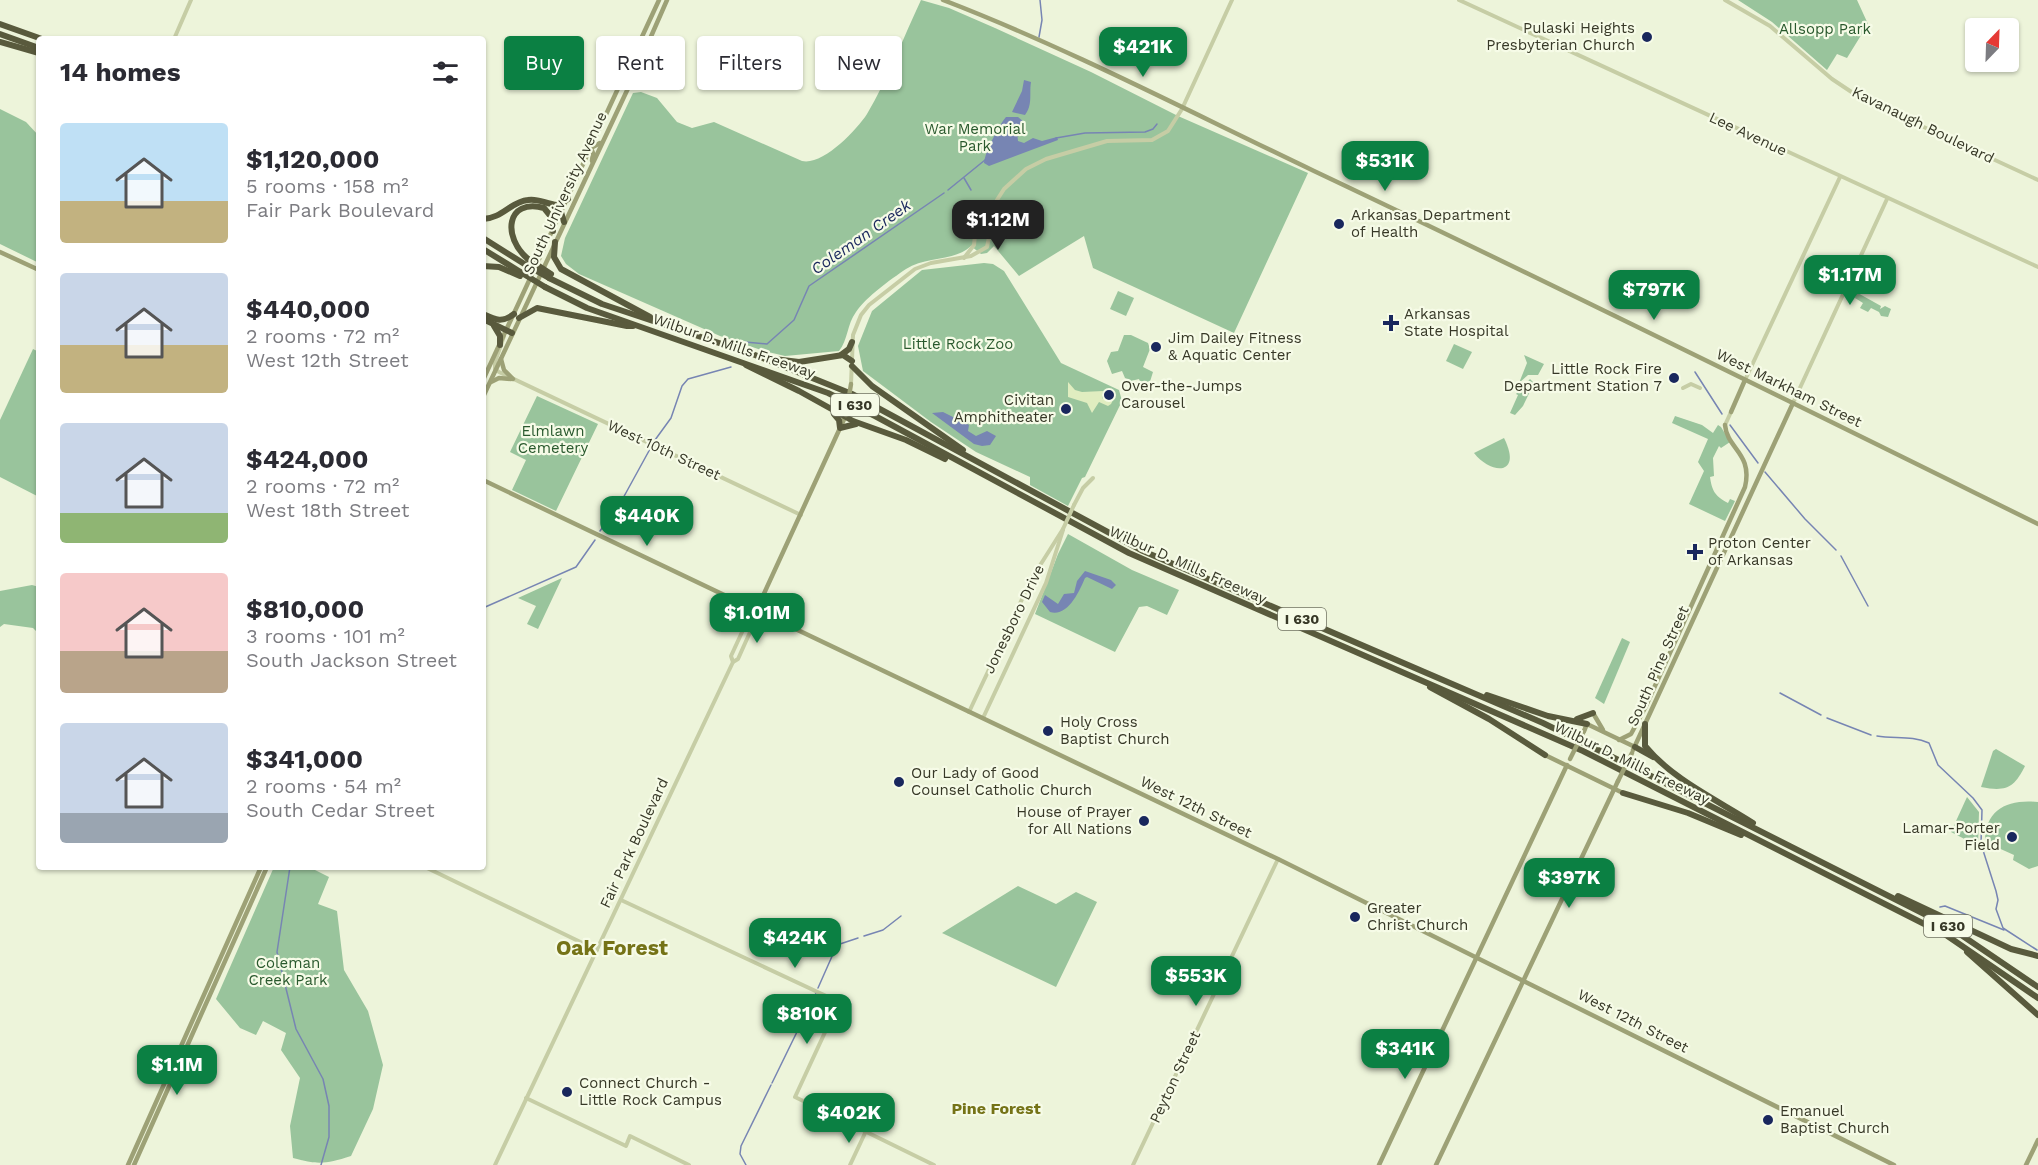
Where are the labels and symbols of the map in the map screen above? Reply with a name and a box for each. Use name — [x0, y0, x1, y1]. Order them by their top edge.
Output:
north arrow — [1965, 18, 2019, 72]
place label: Pulaski Heights Presbyterian Church — [1486, 19, 1635, 54]
park label: Allsopp Park — [1779, 20, 1872, 38]
pin: $421K — [1101, 27, 1185, 78]
marker: Pulaski Heights Presbyterian Church — [1640, 30, 1654, 44]
street label: Kavanaugh Boulevard — [1849, 83, 1997, 167]
street label: Lee Avenue — [1706, 108, 1790, 160]
street label: South University Avenue — [519, 109, 611, 277]
park label: War Memorial Park — [924, 120, 1026, 155]
pin: $531K — [1343, 141, 1427, 192]
water label: Coleman Creek — [807, 195, 916, 278]
pin: $1.12M — [949, 200, 1047, 251]
place label: Arkansas Department of Health — [1351, 206, 1511, 241]
marker: Arkansas Department of Health — [1332, 217, 1346, 231]
pin: $1.17M — [1801, 255, 1899, 306]
pin: $797K — [1612, 270, 1696, 321]
place label: Arkansas State Hospital — [1404, 305, 1509, 340]
street label: Wilbur D. Mills Freeway — [650, 310, 818, 382]
marker: Arkansas State Hospital — [1382, 314, 1400, 332]
place label: Jim Dailey Fitness & Aquatic Center — [1168, 329, 1302, 364]
park label: Little Rock Zoo — [903, 335, 1013, 353]
marker: Jim Dailey Fitness & Aquatic Center — [1149, 340, 1163, 354]
street label: West Markham Street — [1713, 345, 1866, 431]
place label: Little Rock Fire Department Station 7 — [1504, 360, 1662, 395]
marker: Little Rock Fire Department Station 7 — [1667, 371, 1681, 385]
place label: Over-the-Jumps Carousel — [1121, 377, 1242, 412]
marker: Over-the-Jumps Carousel — [1102, 388, 1116, 402]
place label: Civitan Amphitheater — [954, 391, 1054, 426]
road number: I 630 — [831, 394, 879, 416]
marker: Civitan Amphitheater — [1059, 402, 1073, 416]
street label: West 10th Street — [605, 416, 724, 484]
park label: Elmlawn Cemetery — [518, 422, 588, 457]
pin: $440K — [605, 496, 689, 547]
street label: Wilbur D. Mills Freeway — [1106, 522, 1270, 608]
place label: Proton Center of Arkansas — [1708, 534, 1811, 569]
marker: Proton Center of Arkansas — [1686, 543, 1704, 561]
street label: Jonesboro Drive — [980, 562, 1048, 676]
pin: $1.01M — [708, 593, 806, 644]
street label: South Pine Street — [1623, 602, 1693, 729]
road number: I 630 — [1278, 608, 1326, 630]
place label: Holy Cross Baptist Church — [1060, 713, 1170, 748]
street label: Wilbur D. Mills Freeway — [1551, 717, 1713, 809]
marker: Holy Cross Baptist Church — [1041, 724, 1055, 738]
place label: Our Lady of Good Counsel Catholic Church — [911, 764, 1092, 799]
street label: West 12th Street — [1137, 772, 1255, 842]
street label: Fair Park Boulevard — [596, 775, 672, 911]
marker: Our Lady of Good Counsel Catholic Church — [892, 775, 906, 789]
place label: House of Prayer for All Nations — [1016, 803, 1132, 838]
marker: House of Prayer for All Nations — [1137, 814, 1151, 828]
place label: Lamar-Porter Field — [1902, 819, 2000, 854]
marker: Lamar-Porter Field — [2005, 830, 2019, 844]
pin: $397K — [1527, 858, 1611, 909]
place label: Greater Christ Church — [1367, 899, 1468, 934]
marker: Greater Christ Church — [1348, 910, 1362, 924]
road number: I 630 — [1924, 915, 1972, 937]
pin: $424K — [753, 918, 837, 969]
district label: Oak Forest — [556, 935, 668, 960]
park label: Coleman Creek Park — [248, 954, 328, 989]
pin: $553K — [1154, 956, 1238, 1007]
street label: West 12th Street — [1575, 985, 1692, 1057]
pin: $810K — [765, 994, 849, 1045]
street label: Peyton Street — [1146, 1027, 1205, 1126]
pin: $341K — [1363, 1029, 1447, 1080]
pin: $1.1M — [135, 1045, 219, 1096]
place label: Connect Church - Little Rock Campus — [579, 1074, 722, 1109]
marker: Connect Church - Little Rock Campus — [560, 1085, 574, 1099]
pin: $402K — [807, 1093, 891, 1144]
district label: Pine Forest — [951, 1099, 1041, 1118]
place label: Emanuel Baptist Church — [1780, 1102, 1890, 1137]
marker: Emanuel Baptist Church — [1761, 1113, 1775, 1127]

